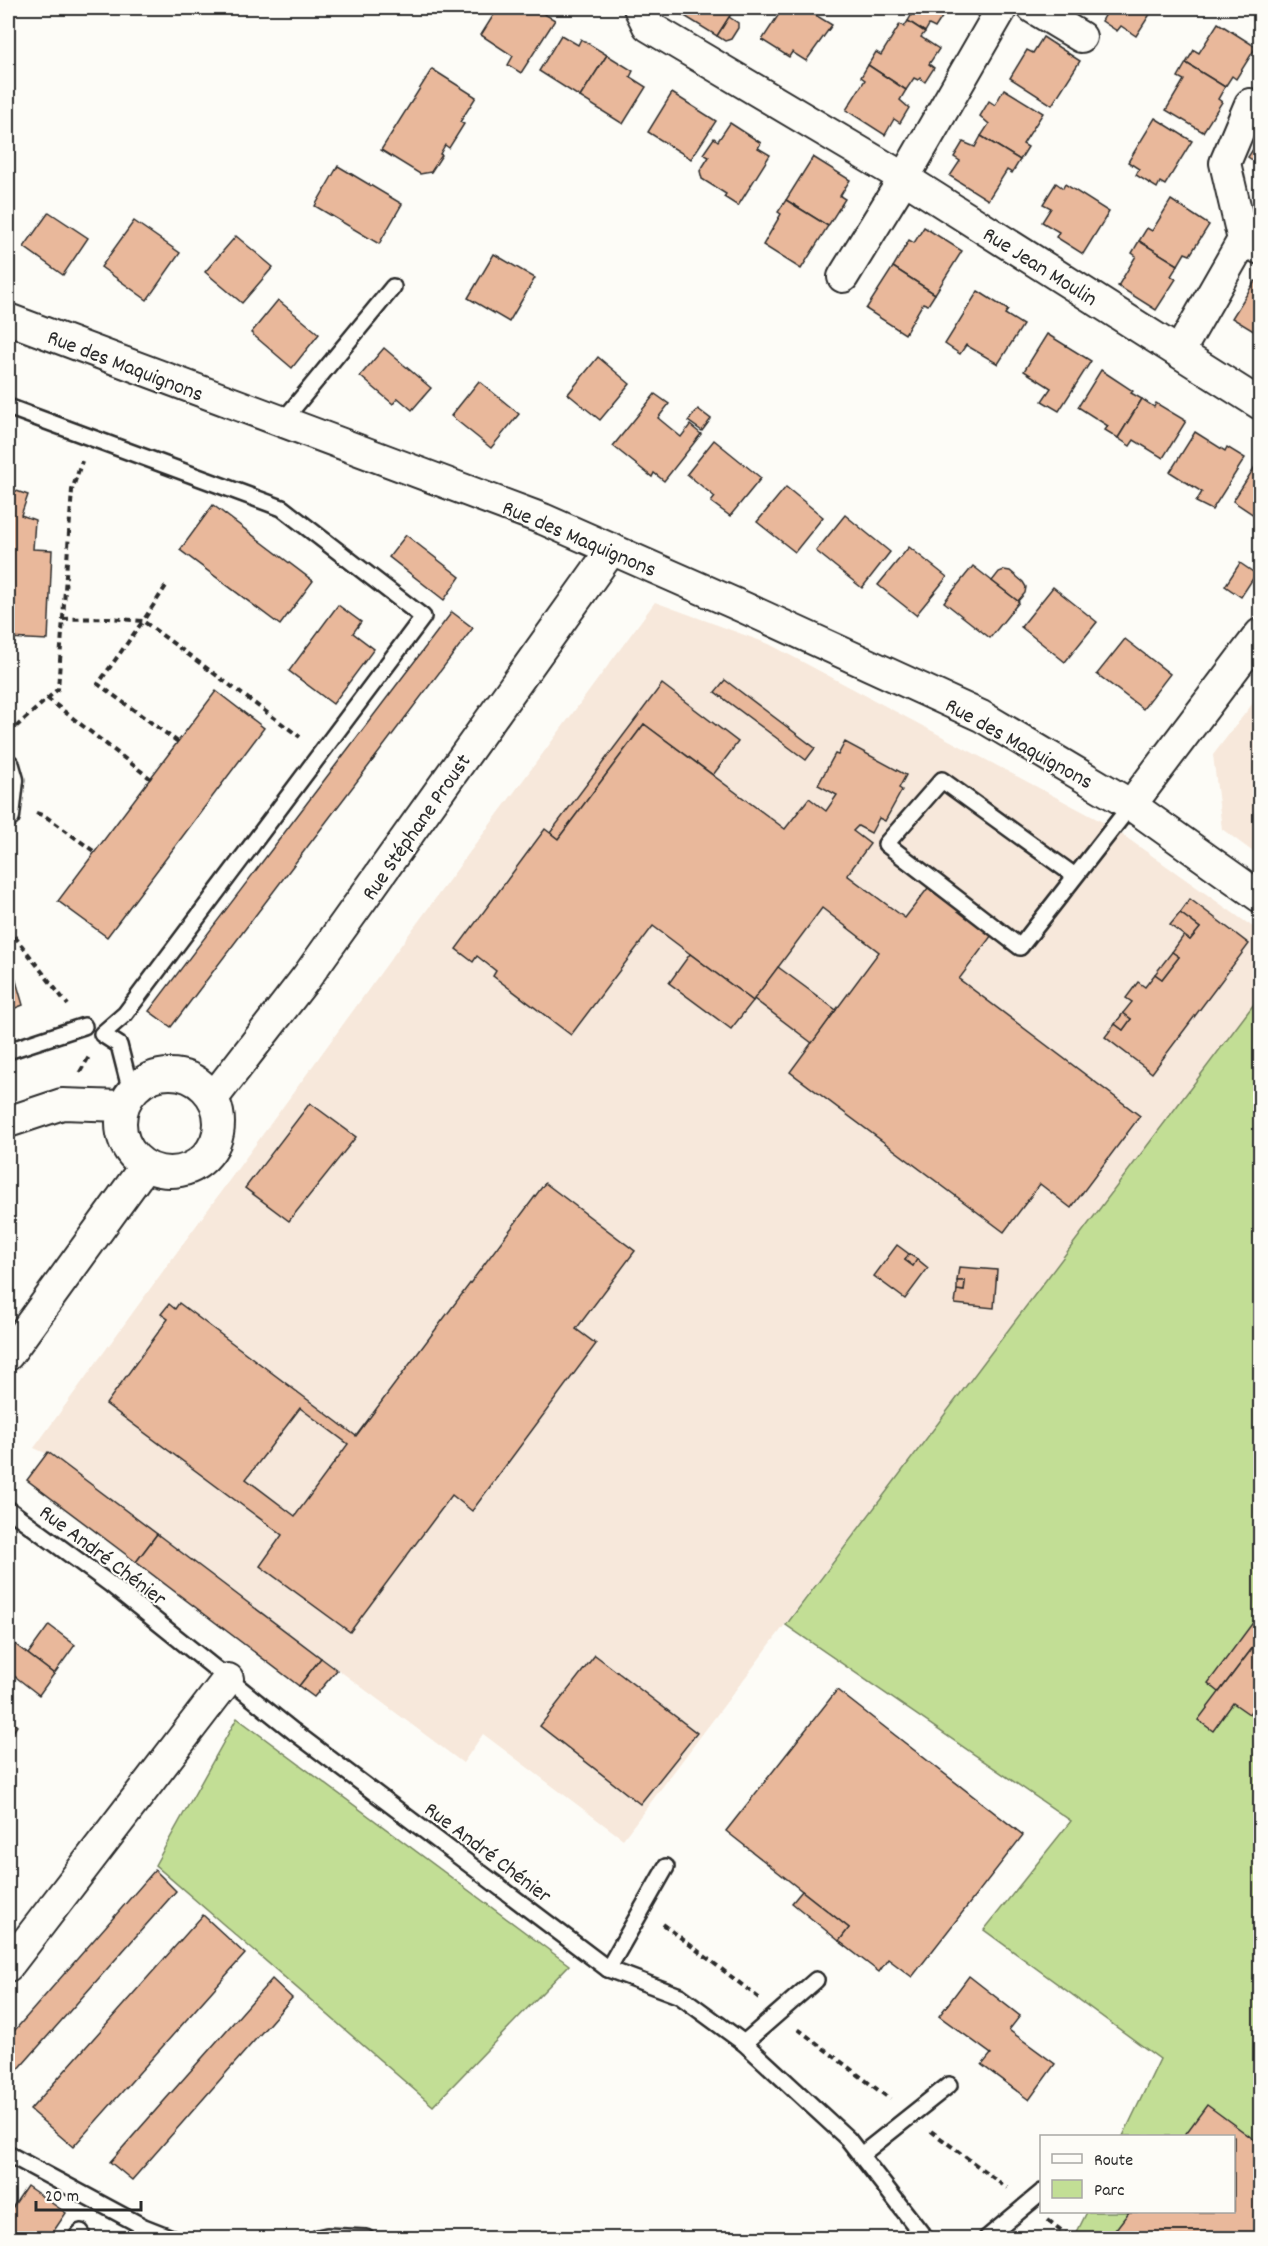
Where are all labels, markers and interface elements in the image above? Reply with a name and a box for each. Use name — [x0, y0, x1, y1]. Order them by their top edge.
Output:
street label: Rue Jean Moulin — [976, 220, 1102, 315]
street label: Rue des Maquignons — [42, 323, 207, 411]
street label: Rue des Maquignons — [497, 494, 661, 587]
street label: Rue des Maquignons — [939, 692, 1098, 799]
street label: Rue Stéphane Proust — [356, 748, 480, 908]
street label: Rue André Chénier — [32, 1499, 173, 1616]
street label: Rue André Chénier — [417, 1796, 558, 1913]
legend — [1040, 2135, 1235, 2213]
text: Route — [1094, 2149, 1133, 2174]
scale bar — [36, 2174, 141, 2212]
text: Parc — [1094, 2179, 1125, 2204]
text: 20 m — [45, 2185, 79, 2210]

